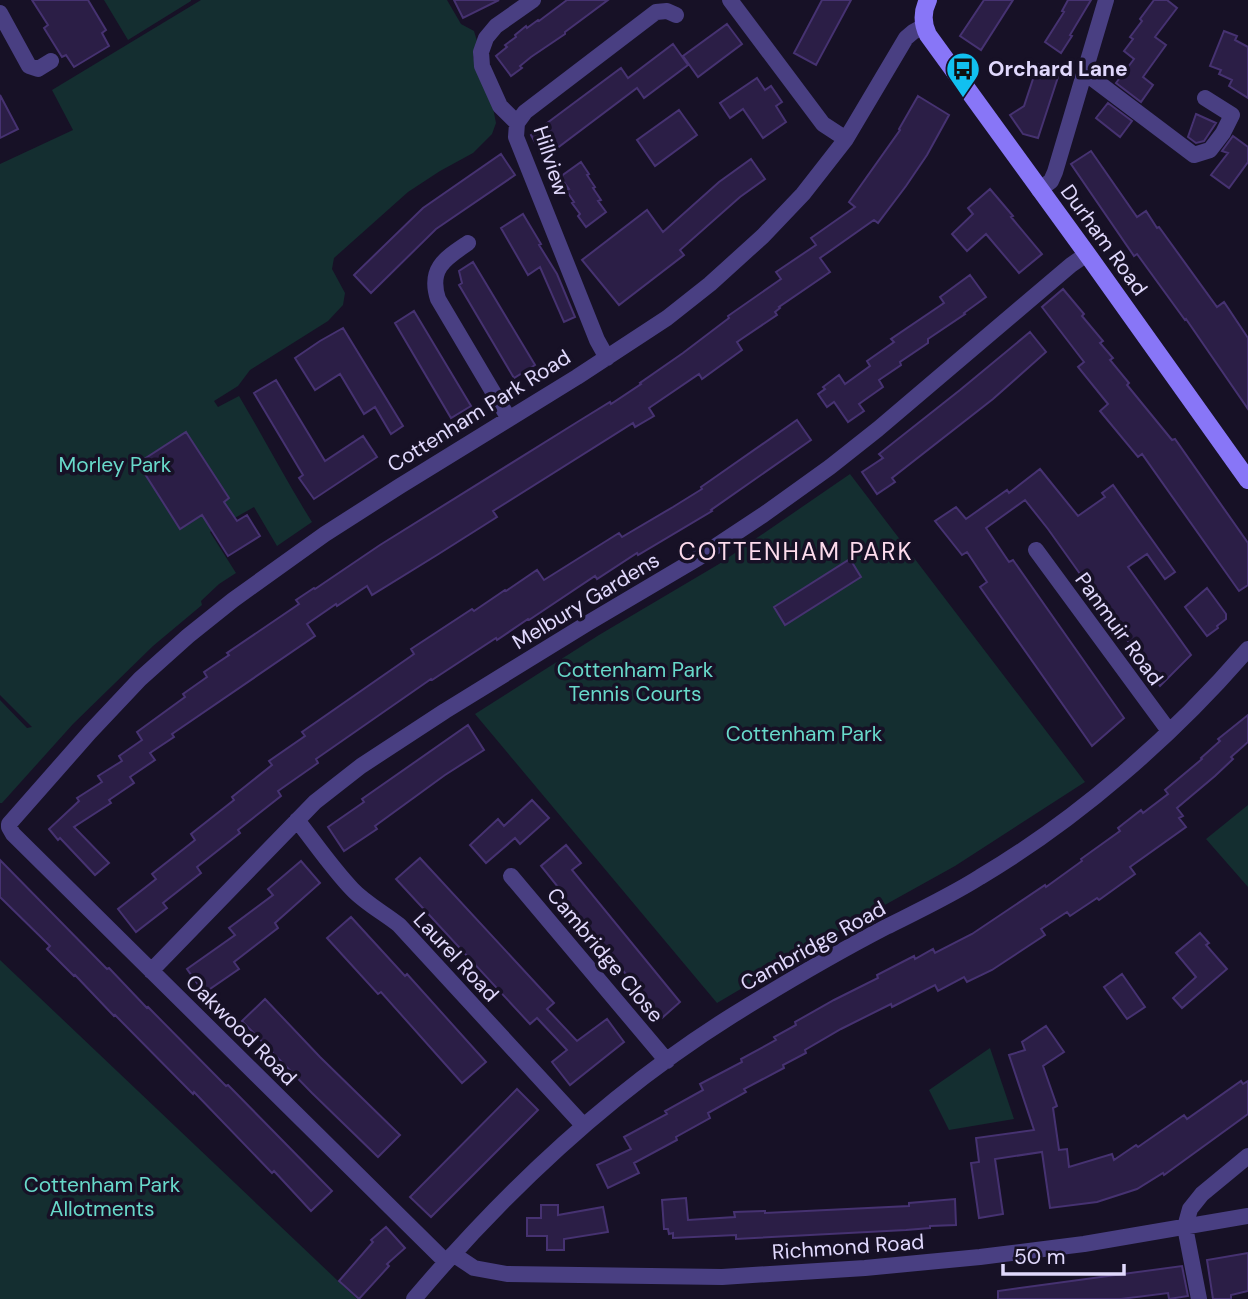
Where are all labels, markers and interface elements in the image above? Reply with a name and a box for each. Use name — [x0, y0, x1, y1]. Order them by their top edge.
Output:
bus stop icon: Orchard Lane — [944, 50, 982, 99]
place label: Orchard Lane — [988, 55, 1128, 83]
street label: Hillview — [527, 122, 575, 200]
street label: Durham Road — [1054, 179, 1154, 301]
street label: Cottenham Park Road — [382, 343, 576, 479]
park label: Morley Park — [59, 451, 172, 479]
district label: COTTENHAM PARK — [679, 536, 913, 567]
street label: Melbury Gardens — [507, 546, 665, 656]
street label: Panmuir Road — [1069, 567, 1169, 691]
park label: Cottenham Park Tennis Courts — [557, 656, 714, 708]
park label: Cottenham Park — [726, 720, 883, 748]
street label: Cambridge Close — [540, 882, 670, 1028]
street label: Cambridge Road — [735, 894, 891, 998]
street label: Laurel Road — [407, 906, 505, 1008]
street label: Oakwood Road — [179, 968, 303, 1092]
park label: Cottenham Park Allotments — [24, 1171, 181, 1223]
street label: Richmond Road — [771, 1228, 925, 1266]
scale bar — [1003, 1232, 1124, 1276]
text: 50 m — [1014, 1243, 1065, 1271]

